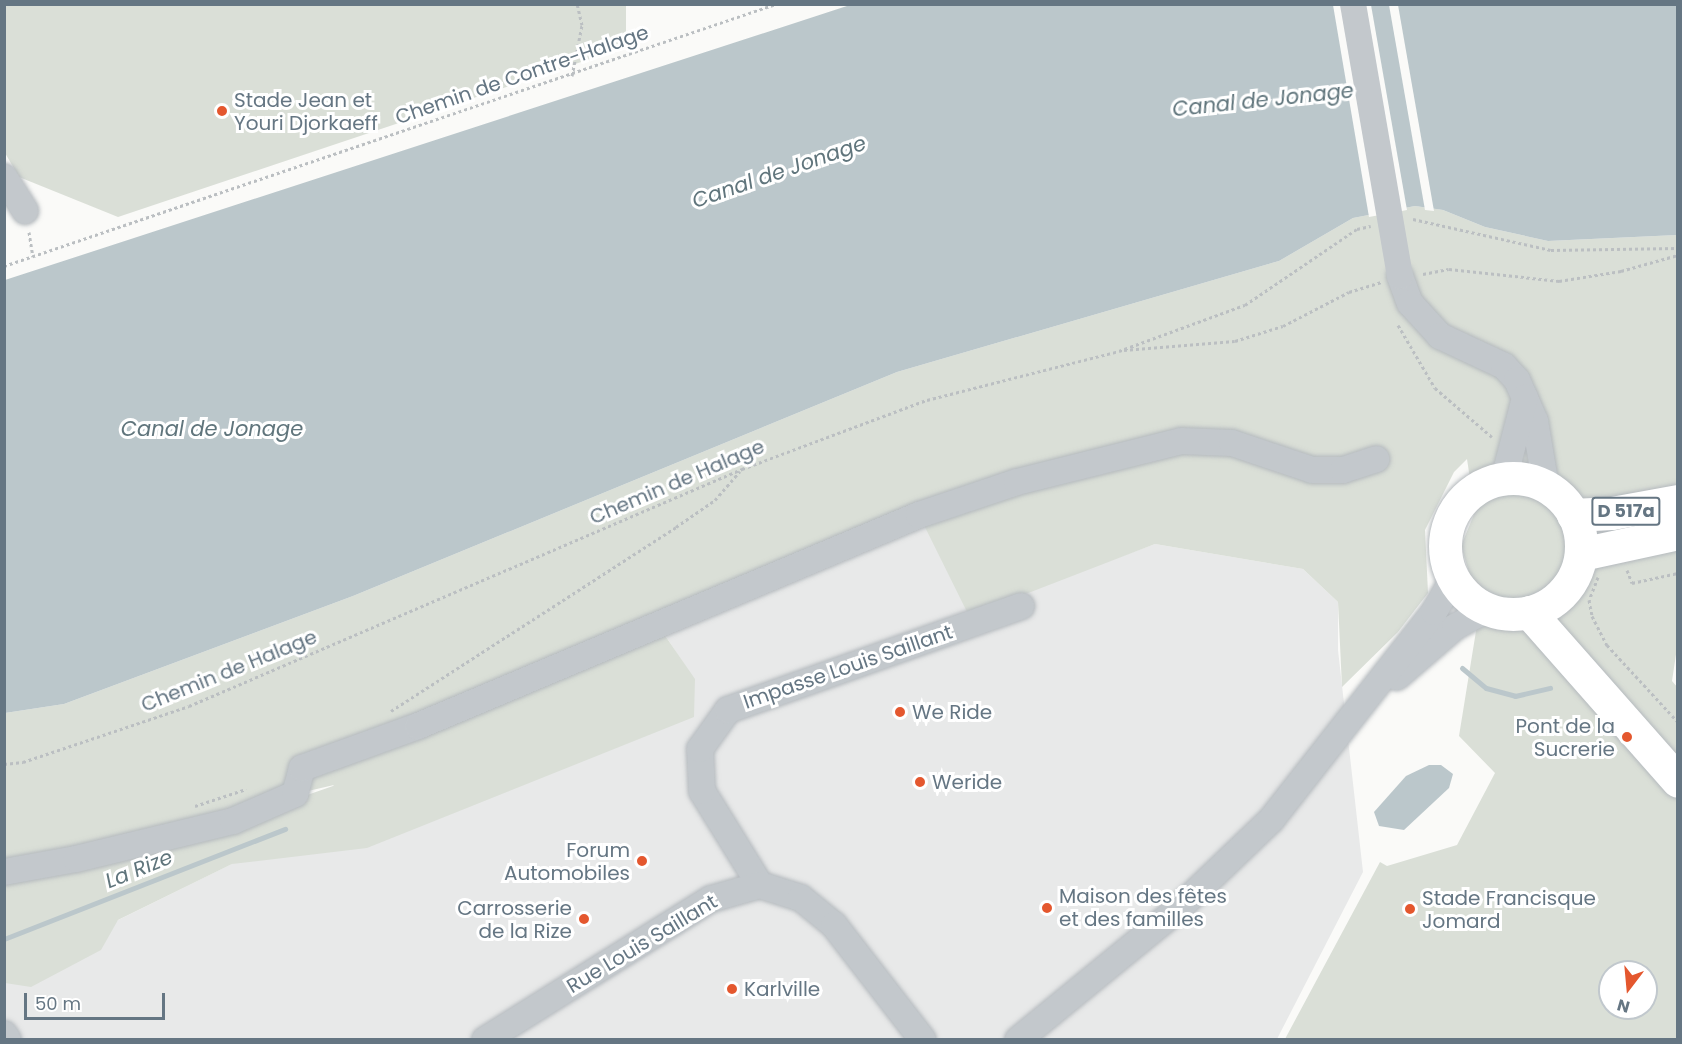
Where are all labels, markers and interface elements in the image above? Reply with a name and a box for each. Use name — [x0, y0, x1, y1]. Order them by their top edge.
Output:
street label: Chemin de Contre-Halage — [392, 20, 652, 130]
water label: Canal de Jonage — [1171, 78, 1355, 122]
place label: Stade Jean et Youri Djorkaeff — [234, 88, 378, 135]
marker: Stade Jean et Youri Djorkaeff — [215, 104, 229, 118]
water label: Canal de Jonage — [689, 130, 869, 214]
water label: Canal de Jonage — [121, 416, 303, 442]
street label: Chemin de Halage — [586, 434, 768, 530]
road number: D 517a — [1590, 496, 1662, 526]
street label: Impasse Louis Saillant — [740, 620, 956, 714]
street label: Chemin de Halage — [138, 625, 320, 717]
place label: We Ride — [912, 700, 992, 724]
marker: We Ride — [893, 705, 907, 719]
place label: Pont de la Sucrerie — [1516, 714, 1615, 761]
marker: Pont de la Sucrerie — [1620, 730, 1634, 744]
place label: Weride — [932, 770, 1002, 794]
marker: Weride — [913, 775, 927, 789]
place label: Forum Automobiles — [504, 838, 630, 885]
water label: La Rize — [102, 844, 176, 894]
marker: Forum Automobiles — [635, 854, 649, 868]
place label: Maison des fêtes et des familles — [1059, 885, 1227, 932]
place label: Stade Francisque Jomard — [1422, 886, 1596, 933]
street label: Rue Louis Saillant — [562, 890, 722, 998]
place label: Carrosserie de la Rize — [457, 896, 572, 943]
marker: Maison des fêtes et des familles — [1040, 901, 1054, 915]
marker: Stade Francisque Jomard — [1403, 902, 1417, 916]
marker: Carrosserie de la Rize — [577, 912, 591, 926]
north arrow — [1598, 960, 1658, 1020]
place label: Karlville — [744, 977, 820, 1001]
scale bar — [27, 981, 168, 1019]
marker: Karlville — [725, 982, 739, 996]
text: 50 m — [35, 991, 81, 1016]
text: N — [1614, 993, 1632, 1019]

